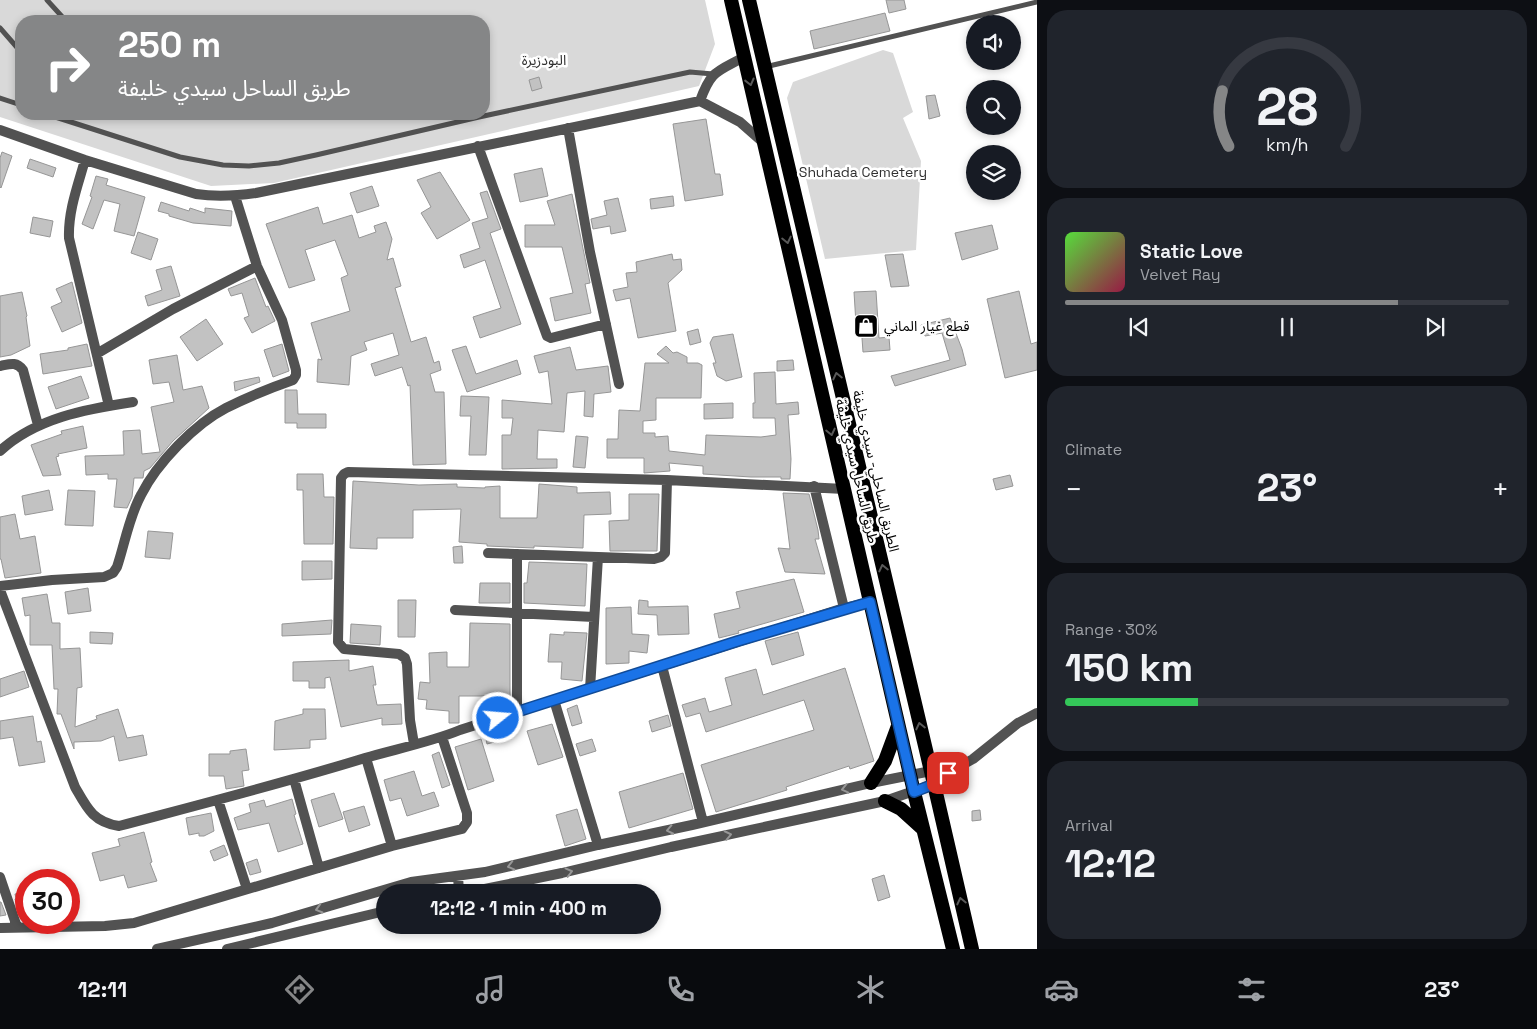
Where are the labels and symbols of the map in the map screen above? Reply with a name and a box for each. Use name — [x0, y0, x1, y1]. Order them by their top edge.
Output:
park label: البودزيرة — [522, 51, 566, 69]
one-way arrow — [744, 77, 755, 86]
park label: Shuhada Cemetery — [799, 163, 927, 181]
one-way arrow — [781, 235, 792, 244]
shop icon: قطع غيار الماني — [853, 313, 879, 339]
place label: قطع غيار الماني — [884, 317, 970, 337]
one-way arrow — [832, 371, 843, 380]
street label: الطريق الساحلي- سيدي خليفة — [846, 388, 903, 554]
street label: طريق الساحل سيدي خليفة — [829, 397, 882, 546]
one-way arrow — [825, 428, 836, 437]
one-way arrow — [878, 564, 889, 572]
position arrow — [471, 691, 523, 743]
one-way arrow — [915, 722, 926, 731]
pin — [927, 752, 969, 794]
one-way arrow — [841, 783, 850, 794]
one-way arrow — [665, 824, 674, 834]
one-way arrow — [723, 830, 732, 840]
one-way arrow — [508, 860, 516, 870]
one-way arrow — [565, 867, 573, 877]
speed limit sign: 30 — [15, 869, 80, 934]
one-way arrow — [956, 897, 967, 906]
one-way arrow — [316, 904, 324, 914]

